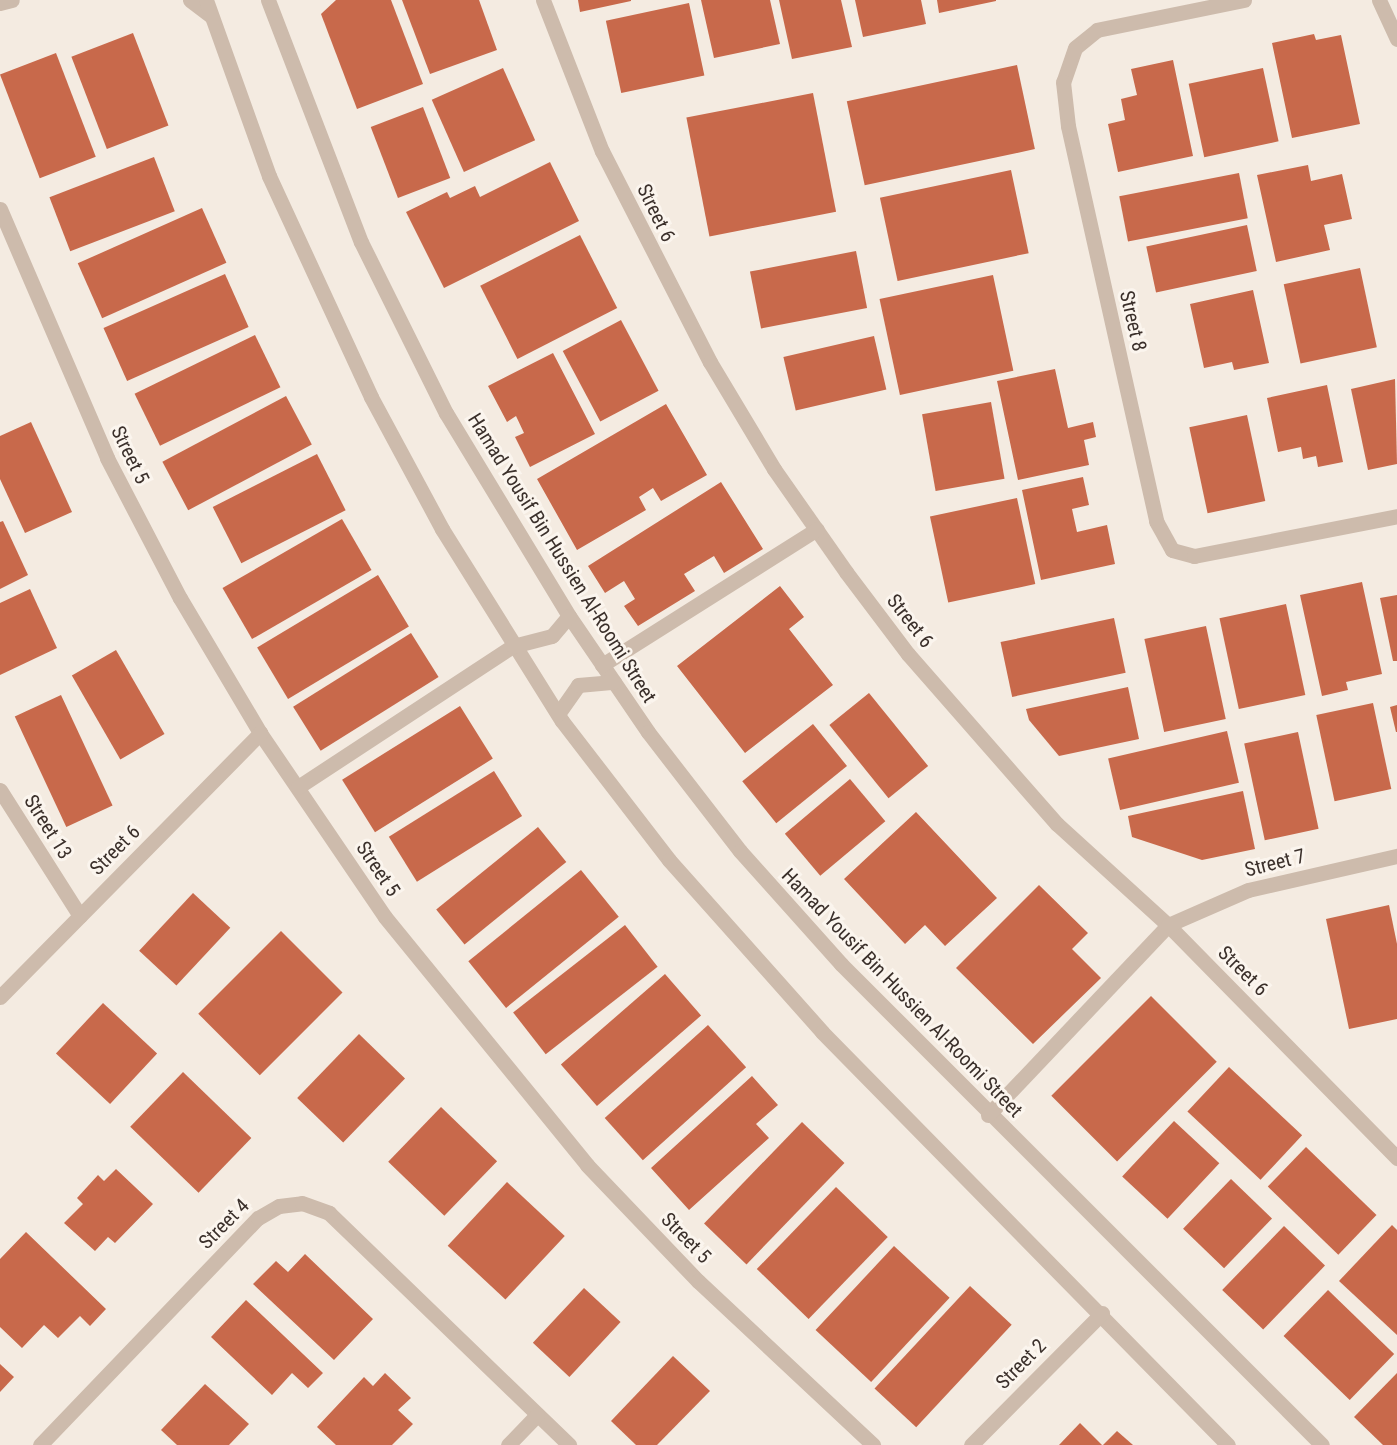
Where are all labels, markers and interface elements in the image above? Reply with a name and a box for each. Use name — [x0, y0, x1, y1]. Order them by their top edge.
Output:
street label: Street 6 — [632, 180, 680, 246]
street label: Street 8 — [1114, 288, 1152, 354]
street label: Hamad Yousif Bin Hussien Al-Roomi Street — [463, 409, 661, 707]
street label: Street 5 — [106, 422, 154, 488]
street label: Street 6 — [882, 589, 938, 653]
street label: Street 13 — [19, 790, 77, 864]
street label: Street 6 — [85, 820, 145, 880]
street label: Street 5 — [351, 837, 405, 901]
street label: Street 7 — [1242, 844, 1308, 882]
street label: Hamad Yousif Bin Hussien Al-Roomi Street — [776, 864, 1028, 1122]
street label: Street 6 — [1213, 941, 1273, 1001]
street label: Street 4 — [194, 1194, 254, 1254]
street label: Street 5 — [656, 1208, 716, 1268]
street label: Street 2 — [991, 1334, 1051, 1394]

